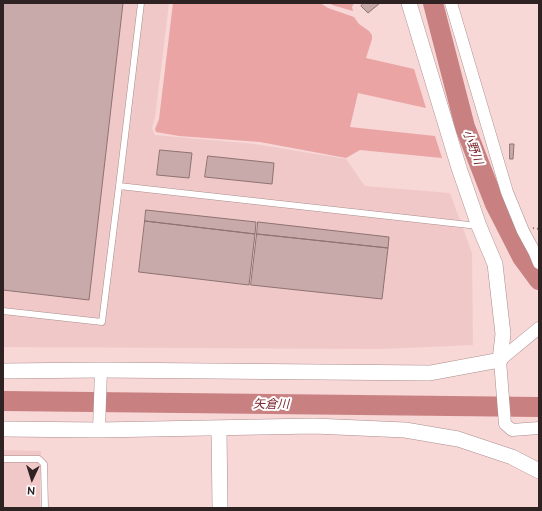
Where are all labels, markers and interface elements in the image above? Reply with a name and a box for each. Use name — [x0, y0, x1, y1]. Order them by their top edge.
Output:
water label: 小野川 — [460, 128, 486, 166]
water label: 矢倉川 — [253, 396, 289, 412]
north arrow — [12, 459, 52, 499]
text: N — [27, 485, 36, 497]

